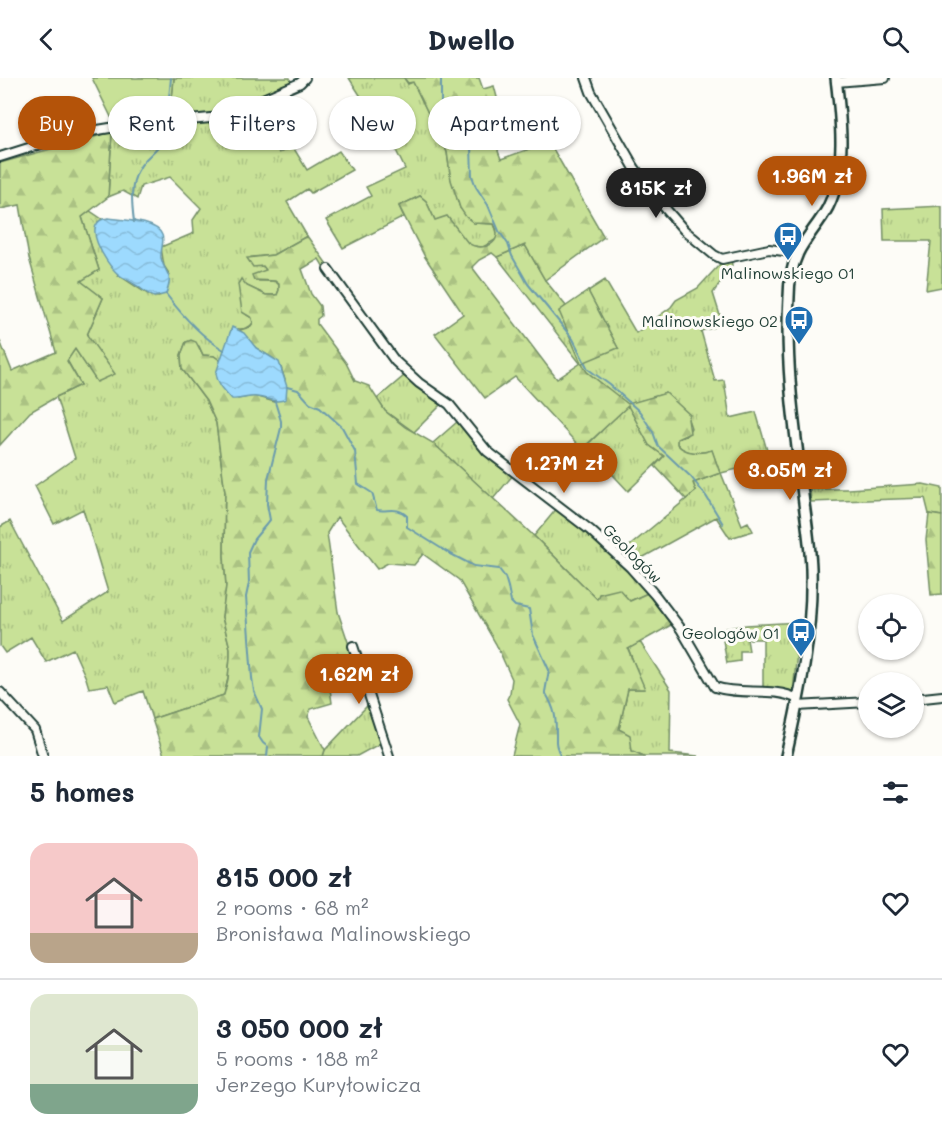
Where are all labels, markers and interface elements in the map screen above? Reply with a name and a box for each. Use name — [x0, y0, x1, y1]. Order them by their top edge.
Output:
text: Dwello — [427, 22, 515, 57]
icon: back — [30, 23, 63, 56]
icon: search — [879, 23, 912, 56]
chip: Buy — [18, 96, 96, 150]
chip: Rent — [108, 96, 197, 150]
chip: Filters — [209, 96, 317, 150]
chip: New — [329, 96, 416, 150]
chip: Apartment — [428, 96, 581, 150]
pin: 1.96M zł — [750, 156, 874, 207]
text: 1.96M zł — [772, 162, 853, 188]
pin: 815K zł — [601, 168, 711, 219]
text: 815K zł — [620, 174, 692, 200]
bus stop icon: Malinowskiego 01 — [772, 220, 804, 262]
place label: Malinowskiego 01 — [721, 262, 855, 283]
bus stop icon: Malinowskiego 02 — [783, 304, 815, 346]
place label: Malinowskiego 02 — [642, 310, 778, 331]
pin: 1.27M zł — [502, 443, 626, 494]
text: 1.27M zł — [524, 449, 604, 475]
pin: 3.05M zł — [728, 450, 852, 501]
text: 3.05M zł — [748, 456, 832, 482]
street label: Geologów — [599, 519, 667, 587]
map controls — [858, 594, 924, 738]
button: locate — [858, 594, 924, 660]
bus stop icon: Geologów 01 — [785, 616, 817, 658]
place label: Geologów 01 — [682, 622, 780, 643]
pin: 1.62M zł — [297, 654, 421, 705]
text: 1.62M zł — [319, 660, 399, 686]
button: layers — [858, 672, 924, 738]
text: 5 homes — [30, 775, 135, 809]
icon: filters — [879, 776, 912, 809]
text: 815 000 zł — [216, 860, 352, 894]
icon: home — [78, 867, 150, 939]
icon: heart — [879, 887, 912, 920]
text: 2 rooms · 68 m² — [216, 894, 369, 920]
text: Bronisława Malinowskiego — [216, 920, 471, 946]
text: 3 050 000 zł — [216, 1011, 382, 1045]
icon: home — [78, 1018, 150, 1090]
icon: heart — [879, 1038, 912, 1071]
text: 5 rooms · 188 m² — [216, 1045, 378, 1071]
text: Jerzego Kuryłowicza — [216, 1071, 421, 1097]

